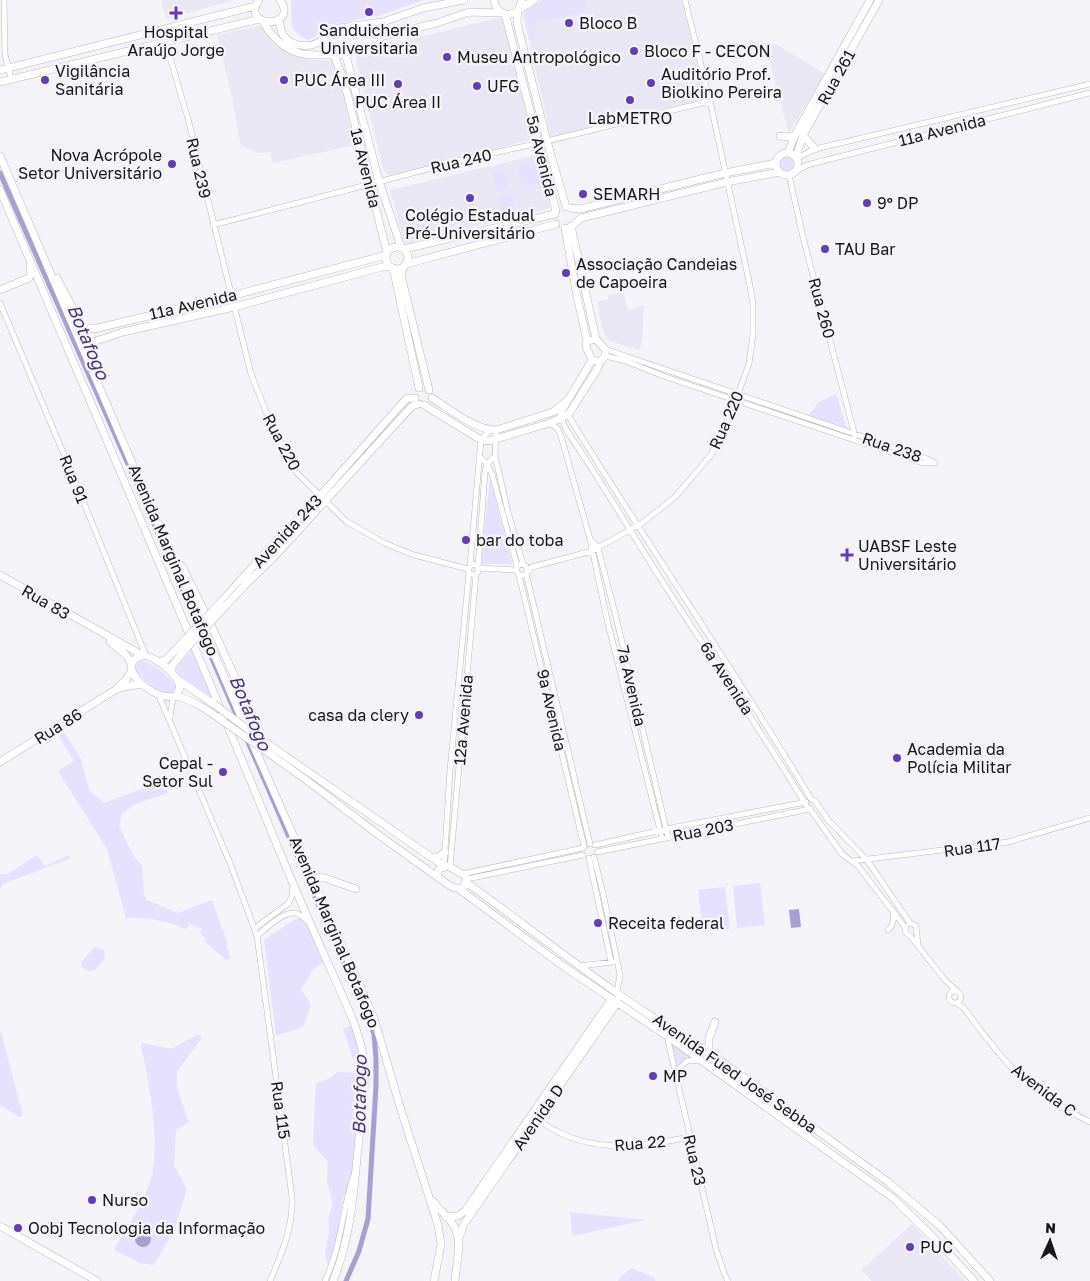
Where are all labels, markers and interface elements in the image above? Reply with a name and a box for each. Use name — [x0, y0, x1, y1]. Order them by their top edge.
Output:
marker: Hospital Araújo Jorge — [169, 6, 183, 20]
marker: Sanduicheria Universitaria — [363, 6, 375, 18]
place label: Bloco B — [579, 13, 637, 33]
marker: Bloco B — [563, 17, 575, 29]
place label: Sanduicheria Universitaria — [319, 20, 419, 58]
place label: Hospital Araújo Jorge — [127, 22, 225, 60]
place label: Bloco F - CECON — [644, 41, 771, 61]
marker: Bloco F - CECON — [628, 45, 640, 57]
street label: Rua 261 — [813, 46, 859, 108]
place label: Museu Antropológico — [457, 47, 621, 67]
marker: Museu Antropológico — [441, 51, 453, 63]
place label: Vigilância Sanitária — [55, 61, 130, 99]
place label: Auditório Prof. Biolkino Pereira — [661, 64, 782, 102]
place label: PUC Área III — [294, 70, 385, 90]
marker: Vigilância Sanitária — [39, 74, 51, 86]
marker: PUC Área III — [278, 74, 290, 86]
place label: UFG — [487, 76, 519, 96]
marker: Auditório Prof. Biolkino Pereira — [645, 77, 657, 89]
marker: PUC Área II — [392, 78, 404, 90]
marker: UFG — [471, 80, 483, 92]
place label: PUC Área II — [355, 92, 441, 112]
marker: LabMETRO — [624, 94, 636, 106]
place label: LabMETRO — [588, 108, 672, 128]
street label: 11ª Avenida — [896, 110, 988, 150]
street label: 5ª Avenida — [522, 113, 562, 199]
street label: 1ª Avenida — [346, 126, 386, 210]
street label: Rua 239 — [182, 136, 216, 200]
street label: Rua 240 — [428, 144, 494, 178]
place label: Nova Acrópole Setor Universitário — [18, 145, 162, 183]
marker: Nova Acrópole Setor Universitário — [166, 158, 178, 170]
place label: SEMARH — [593, 184, 661, 204]
marker: SEMARH — [577, 188, 589, 200]
marker: Colégio Estadual Pré-Universitário — [464, 192, 476, 204]
place label: 9º DP — [877, 193, 918, 213]
marker: 9º DP — [861, 197, 873, 209]
place label: Colégio Estadual Pré-Universitário — [405, 205, 535, 243]
place label: TAU Bar — [835, 239, 896, 259]
marker: TAU Bar — [819, 243, 831, 255]
place label: Associação Candeias de Capoeira — [576, 254, 737, 292]
marker: Associação Candeias de Capoeira — [560, 267, 572, 279]
street label: Rua 260 — [804, 275, 840, 341]
street label: 11ª Avenida — [147, 284, 239, 324]
water label: Botafogo — [63, 301, 115, 384]
street label: Rua 220 — [704, 388, 748, 452]
street label: Rua 220 — [259, 410, 305, 474]
street label: Rua 238 — [860, 428, 924, 466]
street label: Rua 91 — [55, 452, 93, 506]
street label: Avenida Marginal Botafogo — [125, 461, 223, 659]
street label: Avenida 243 — [248, 490, 326, 572]
place label: bar do toba — [476, 530, 563, 550]
marker: bar do toba — [460, 534, 472, 546]
place label: UABSF Leste Universitário — [858, 536, 957, 574]
marker: UABSF Leste Universitário — [840, 548, 854, 562]
street label: Rua 83 — [18, 580, 74, 624]
street label: 6ª Avenida — [696, 638, 758, 718]
street label: 7ª Avenida — [613, 644, 651, 728]
street label: 9ª Avenida — [533, 667, 571, 753]
water label: Botafogo — [225, 672, 277, 755]
street label: 12ª Avenida — [449, 674, 477, 766]
street label: Rua 86 — [30, 704, 86, 748]
place label: casa da clery — [308, 705, 409, 725]
marker: casa da clery — [413, 709, 425, 721]
place label: Academia da Polícia Militar — [907, 739, 1012, 777]
marker: Academia da Polícia Militar — [891, 752, 903, 764]
place label: Cepal - Setor Sul — [142, 753, 213, 791]
marker: Cepal - Setor Sul — [217, 766, 229, 778]
street label: Rua 203 — [671, 814, 735, 846]
street label: Avenida Marginal Botafogo — [286, 833, 384, 1031]
street label: Rua 117 — [942, 833, 1002, 861]
place label: Receita federal — [608, 913, 724, 933]
marker: Receita federal — [592, 917, 604, 929]
street label: Avenida Fued José Sebba — [649, 1009, 821, 1137]
water label: Botafogo — [347, 1054, 371, 1135]
street label: Avenida C — [1008, 1059, 1080, 1121]
place label: MP — [663, 1066, 687, 1086]
marker: MP — [647, 1070, 659, 1082]
street label: Rua 115 — [267, 1080, 295, 1140]
street label: Avenida D — [508, 1080, 568, 1154]
street label: Rua 22 — [613, 1131, 667, 1155]
street label: Rua 23 — [679, 1132, 711, 1188]
place label: Nurso — [102, 1190, 148, 1210]
marker: Nurso — [86, 1194, 98, 1206]
north arrow — [1025, 1216, 1075, 1266]
place label: Oobj Tecnologia da Informação — [28, 1218, 265, 1238]
text: N — [1045, 1219, 1056, 1236]
marker: Oobj Tecnologia da Informação — [12, 1222, 24, 1234]
place label: PUC — [920, 1237, 953, 1257]
marker: PUC — [904, 1241, 916, 1253]

